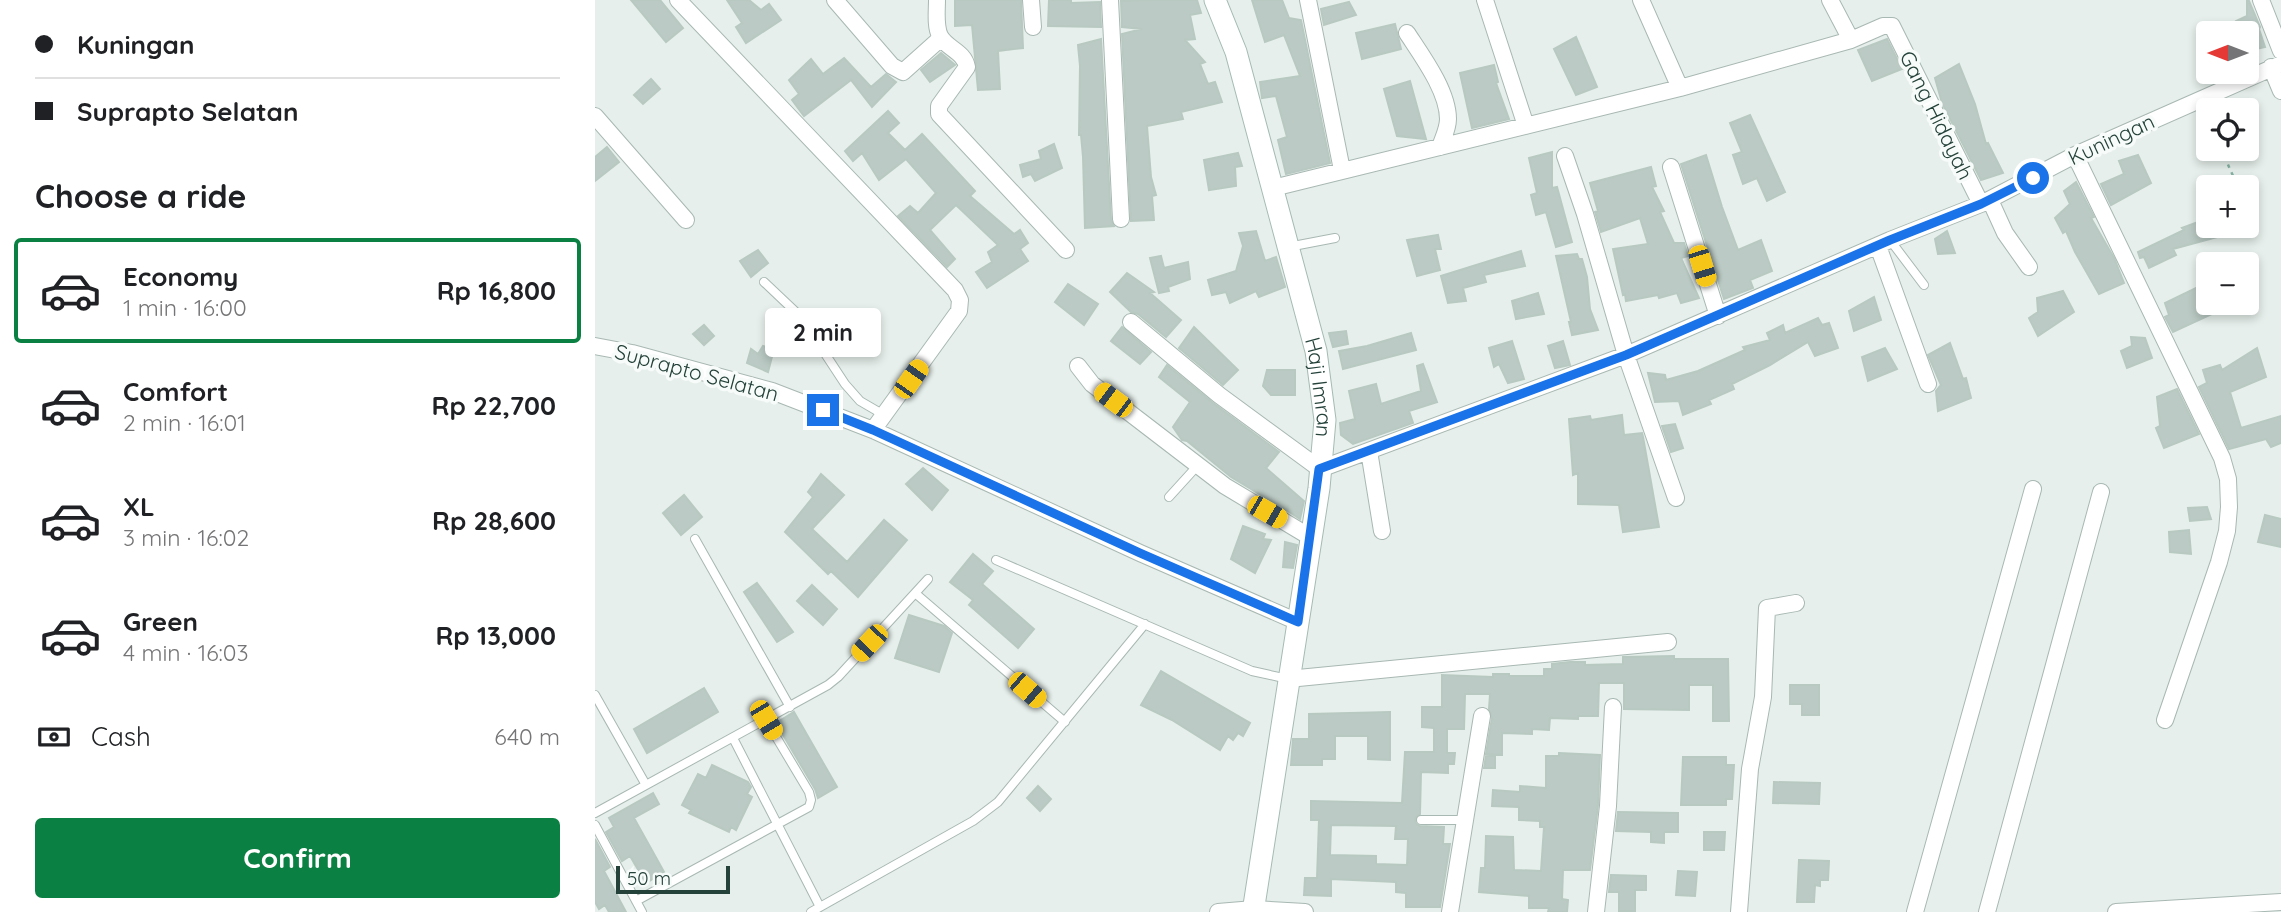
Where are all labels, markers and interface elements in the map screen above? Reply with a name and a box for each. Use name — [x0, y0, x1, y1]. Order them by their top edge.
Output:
north arrow — [2196, 21, 2259, 84]
map controls — [2196, 21, 2259, 315]
text: Kuningan — [77, 28, 194, 61]
street label: Gang Hidayah — [1895, 46, 1979, 184]
text: Suprapto Selatan — [77, 95, 298, 128]
button: locate — [2196, 98, 2259, 161]
street label: Kuningan — [2064, 108, 2158, 170]
route start — [2017, 162, 2049, 194]
button: + — [2196, 175, 2259, 238]
text: Choose a ride — [35, 176, 247, 216]
car — [1686, 243, 1719, 289]
button: − — [2196, 252, 2259, 315]
icon: car — [39, 259, 102, 322]
text: Economy — [123, 260, 238, 293]
text: Rp 16,800 — [437, 274, 556, 307]
text: 1 min · 16:00 — [123, 293, 247, 322]
callout: 2 min — [765, 308, 881, 358]
text: 2 min — [793, 318, 853, 347]
street label: Haji Imran — [1300, 334, 1339, 438]
street label: Suprapto Selatan — [612, 338, 782, 406]
car — [891, 356, 932, 402]
icon: car — [39, 374, 102, 437]
text: Comfort — [123, 375, 228, 408]
car — [1090, 379, 1137, 421]
text: Rp 22,700 — [432, 389, 556, 422]
route end — [807, 394, 839, 426]
text: 2 min · 16:01 — [123, 408, 246, 437]
icon: car — [39, 489, 102, 552]
text: XL — [123, 490, 155, 523]
car — [1244, 492, 1291, 532]
text: Rp 28,600 — [432, 504, 556, 537]
text: 3 min · 16:02 — [123, 523, 249, 552]
icon: car — [39, 604, 102, 667]
text: Green — [123, 605, 198, 638]
text: Rp 13,000 — [435, 619, 556, 652]
car — [847, 620, 892, 666]
text: 4 min · 16:03 — [123, 638, 249, 667]
car — [1005, 668, 1050, 712]
car — [747, 697, 786, 743]
icon: cash — [35, 718, 73, 756]
text: Cash — [91, 720, 151, 753]
text: 640 m — [494, 722, 560, 751]
button: Confirm — [35, 818, 560, 898]
scale bar — [616, 863, 730, 895]
text: 50 m — [627, 866, 671, 890]

